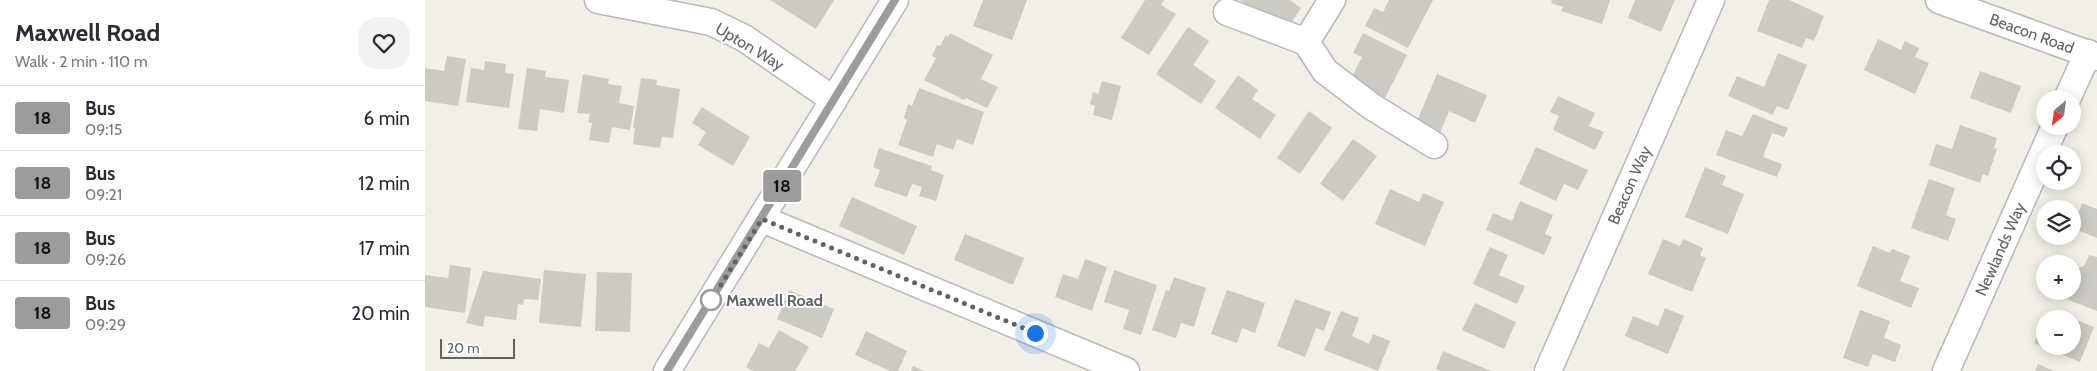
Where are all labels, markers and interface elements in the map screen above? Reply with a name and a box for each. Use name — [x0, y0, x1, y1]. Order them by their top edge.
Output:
street label: Beacon Road — [1987, 9, 2077, 58]
button: heart — [358, 17, 410, 69]
text: Maxwell Road — [15, 18, 160, 47]
street label: Upton Way — [712, 19, 788, 74]
text: Walk · 2 min · 110 m — [15, 52, 148, 71]
north arrow — [2036, 90, 2081, 135]
map controls — [2036, 90, 2081, 355]
text: Bus — [85, 97, 115, 120]
text: 18 — [34, 107, 51, 129]
text: 6 min — [364, 107, 410, 130]
text: 09:15 — [85, 120, 122, 139]
street label: Beacon Way — [1604, 143, 1655, 227]
button: locate — [2036, 145, 2081, 190]
text: Bus — [85, 162, 115, 185]
line badge: 18 — [759, 170, 805, 202]
text: 18 — [34, 172, 51, 194]
text: 12 min — [358, 172, 410, 195]
text: 18 — [773, 175, 791, 197]
text: 09:21 — [85, 185, 122, 204]
street label: Newlands Way — [1971, 200, 2030, 299]
button: layers — [2036, 200, 2081, 245]
text: Bus — [85, 227, 115, 250]
text: 18 — [34, 237, 51, 259]
text: 17 min — [359, 237, 410, 260]
text: 09:26 — [85, 250, 126, 269]
button: + — [2036, 255, 2081, 300]
marker: Maxwell Road — [700, 289, 722, 311]
place label: Maxwell Road — [726, 291, 823, 310]
text: Bus — [85, 292, 115, 315]
text: 18 — [34, 302, 51, 324]
text: 20 min — [351, 302, 410, 325]
button: − — [2036, 310, 2081, 355]
text: 09:29 — [85, 315, 126, 334]
your location — [1023, 321, 1048, 346]
scale bar — [440, 336, 515, 359]
text: 20 m — [447, 339, 480, 357]

